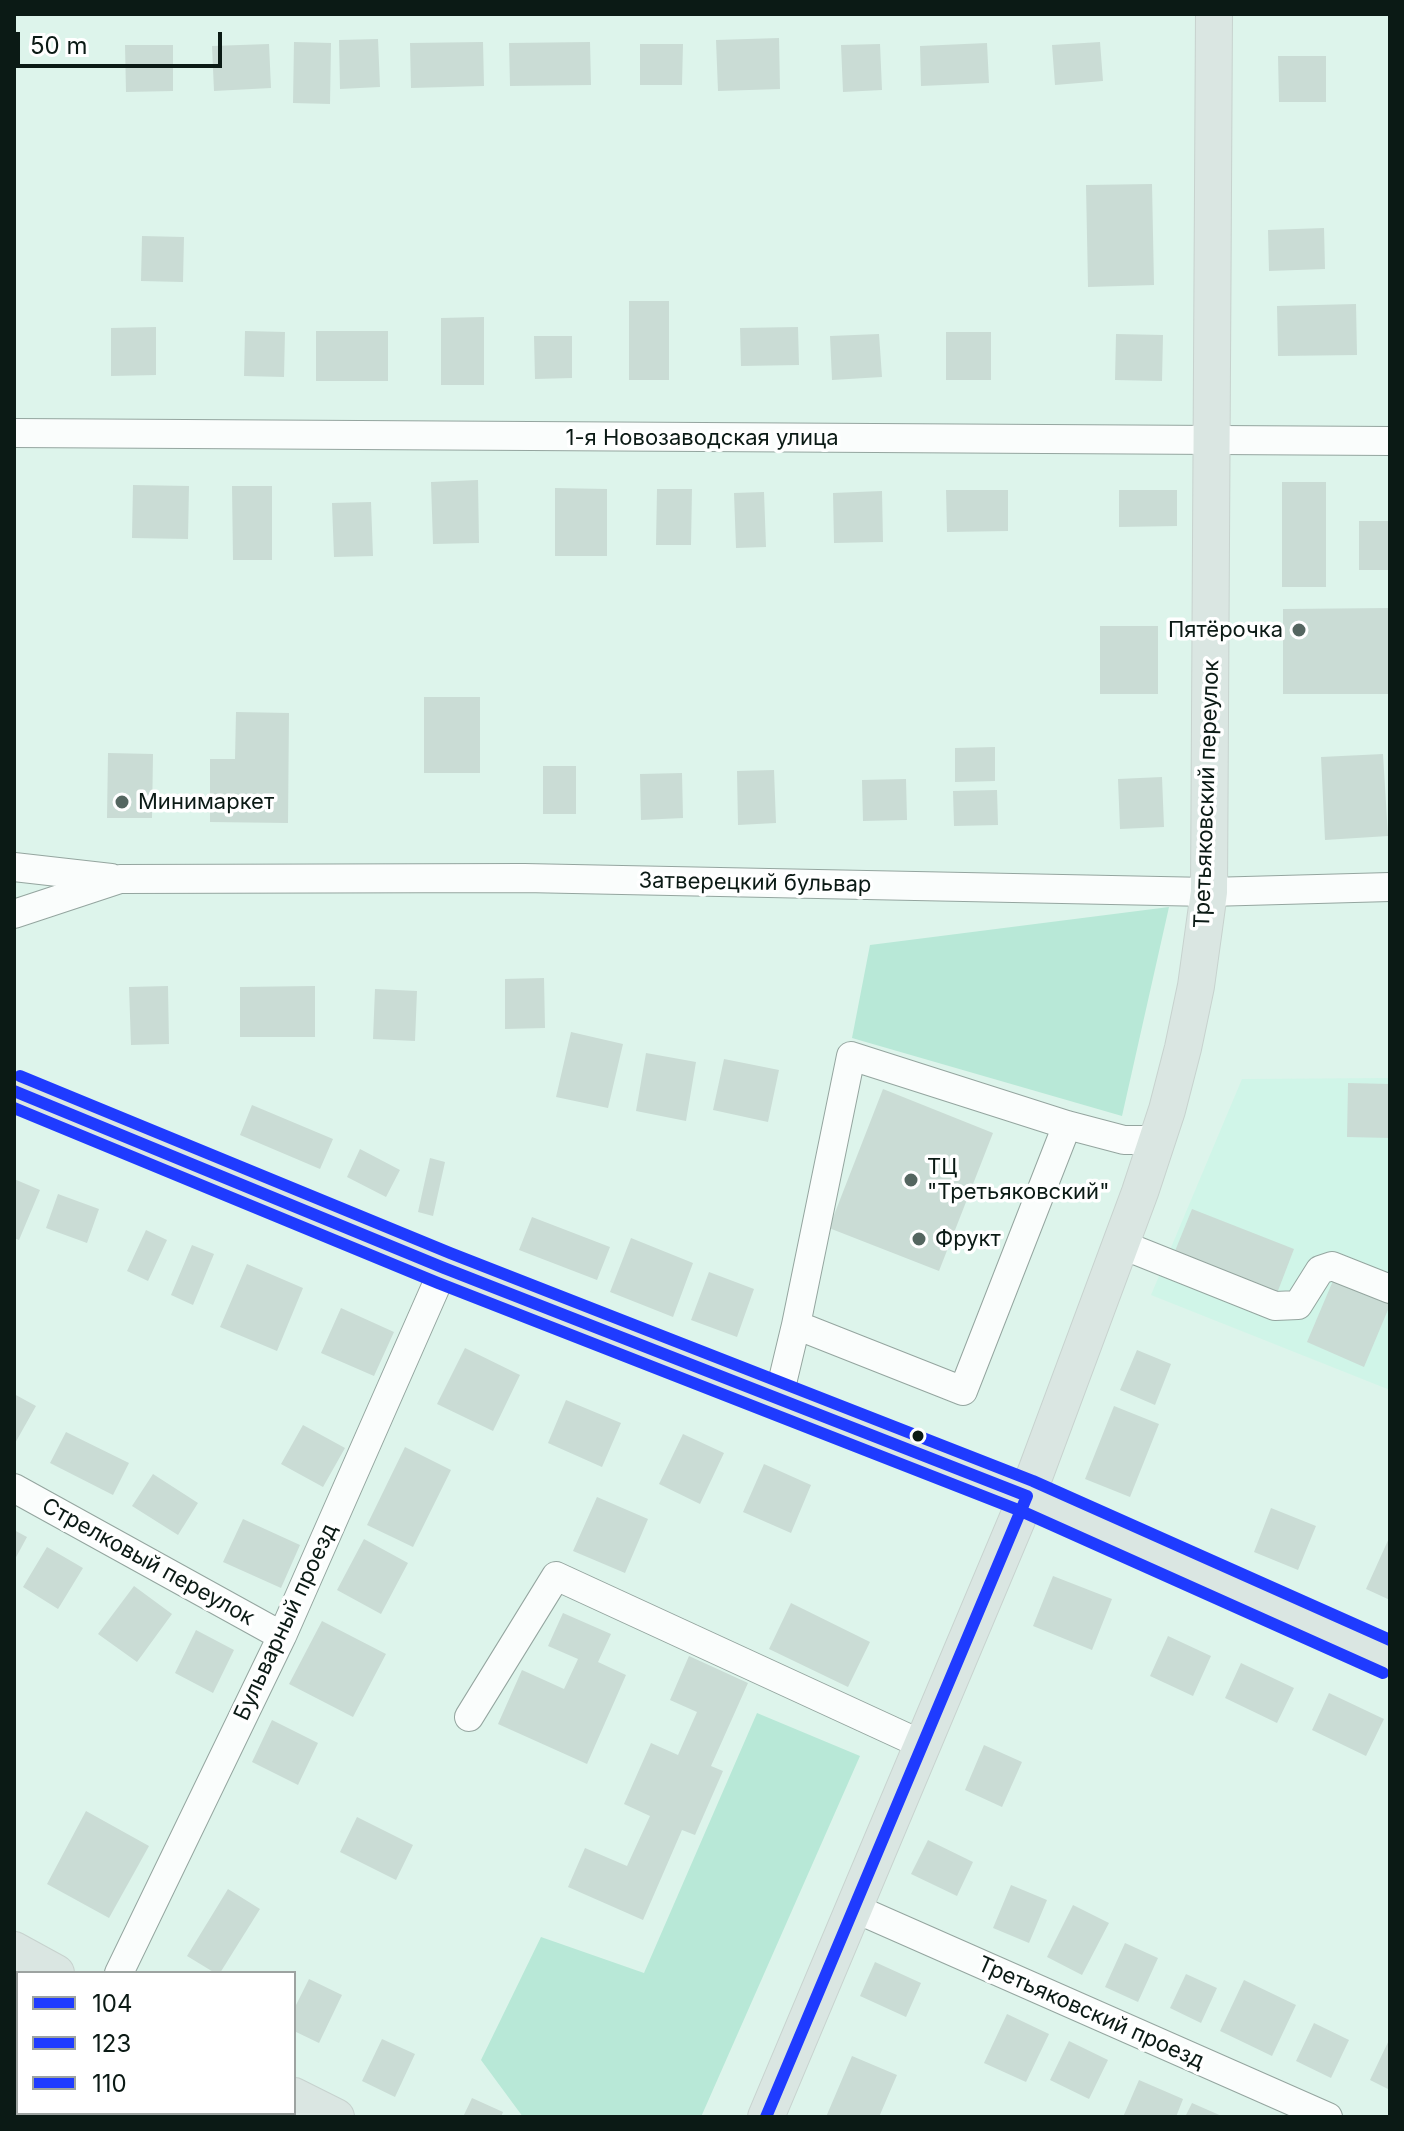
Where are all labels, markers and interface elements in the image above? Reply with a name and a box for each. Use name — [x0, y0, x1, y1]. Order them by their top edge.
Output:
scale bar — [20, 16, 226, 66]
text: 50 m — [30, 31, 88, 60]
street label: 1-я Новозаводская улица — [565, 425, 839, 451]
place label: Пятёрочка — [1168, 617, 1283, 643]
marker: Пятёрочка — [1290, 621, 1308, 639]
street label: Третьяковский переулок — [1189, 659, 1225, 929]
place label: Минимаркет — [138, 789, 274, 815]
marker: Минимаркет — [113, 793, 131, 811]
street label: Затверецкий бульвар — [638, 868, 872, 898]
place label: ТЦ "Третьяковский" — [927, 1154, 1109, 1206]
marker: ТЦ "Третьяковский" — [902, 1171, 920, 1189]
place label: Фрукт — [935, 1226, 1001, 1252]
marker: Фрукт — [910, 1230, 928, 1248]
unlabelled marker — [910, 1428, 926, 1444]
street label: Стрелковый переулок — [37, 1493, 259, 1631]
street label: Бульварный проезд — [229, 1519, 343, 1725]
street label: Третьяковский проезд — [974, 1951, 1208, 2075]
legend — [16, 1971, 296, 2115]
text: 104 — [92, 1989, 132, 2018]
text: 123 — [92, 2029, 131, 2058]
text: 110 — [92, 2069, 127, 2098]

